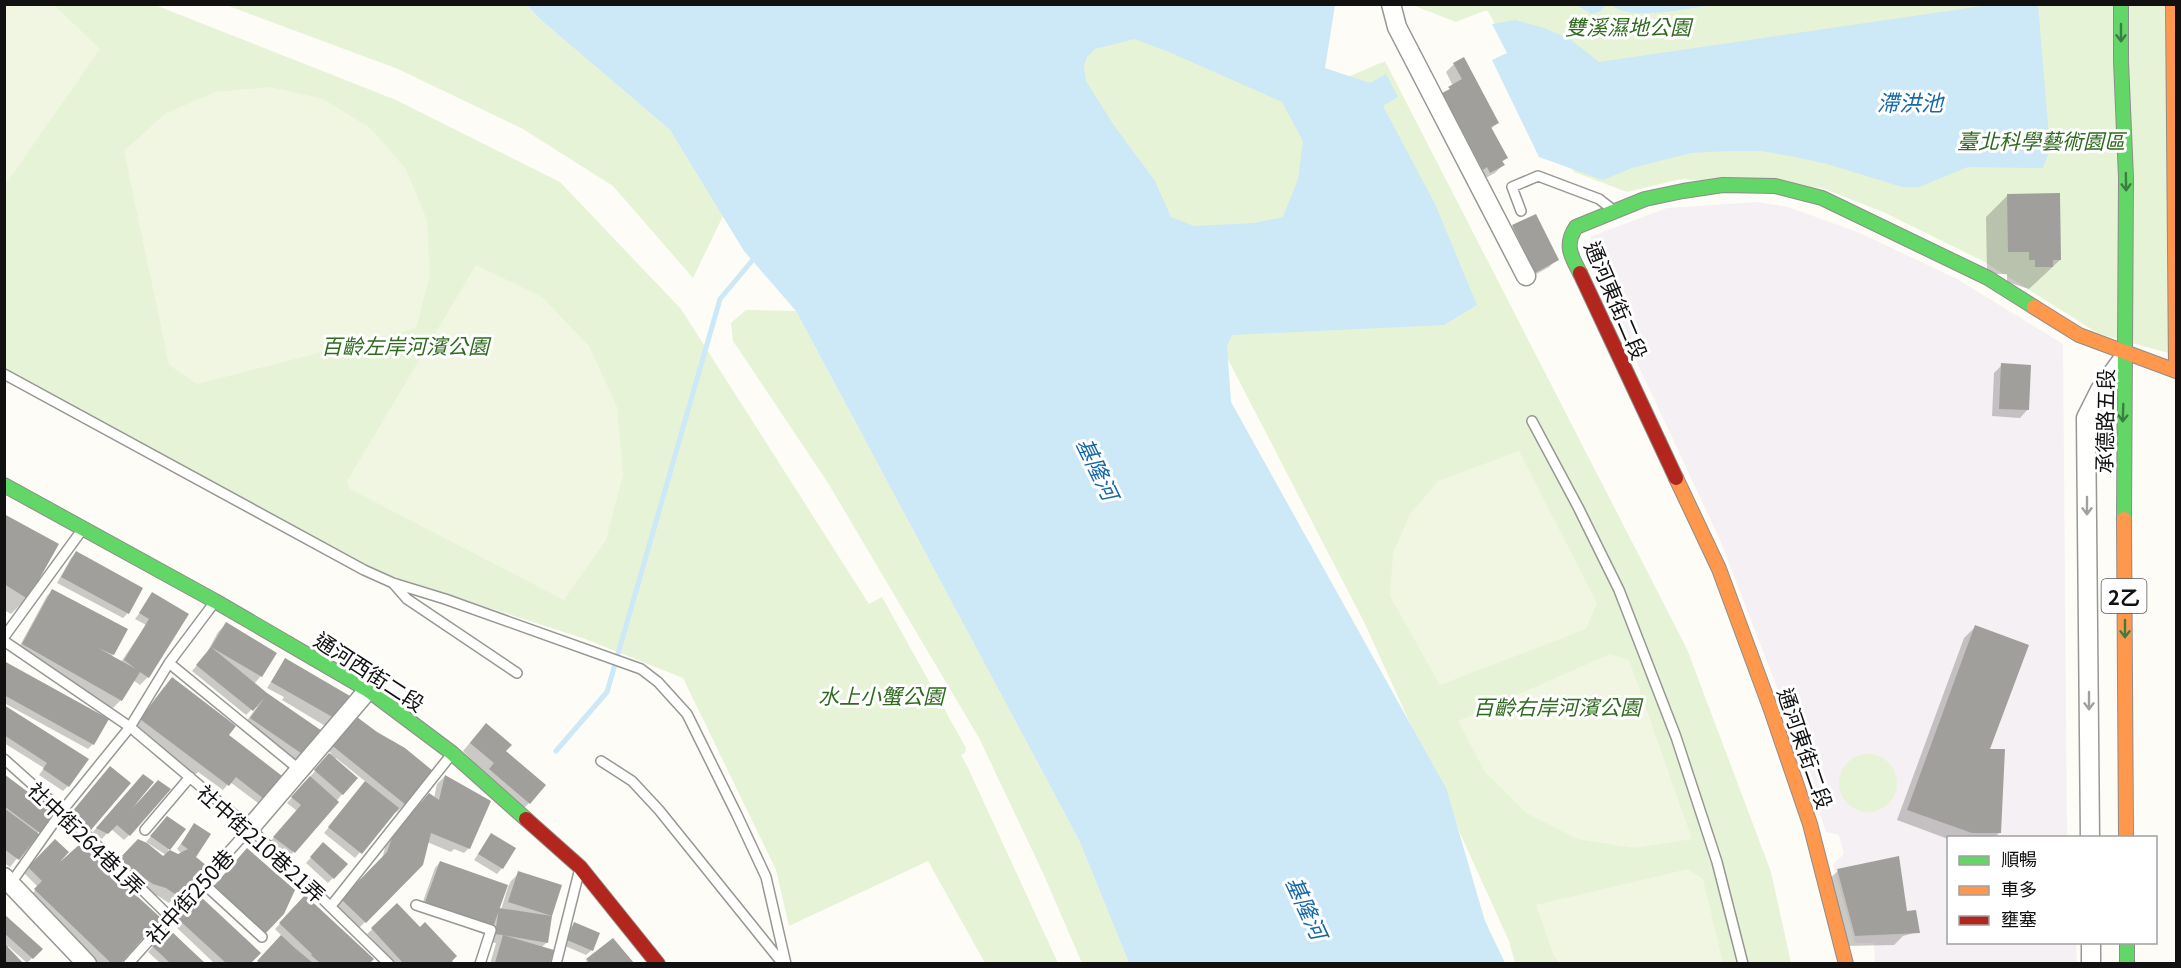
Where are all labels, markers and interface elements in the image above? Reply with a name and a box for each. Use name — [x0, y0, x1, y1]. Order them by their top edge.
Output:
park label: 雙溪濕地公園 — [1565, 11, 1694, 41]
one-way arrow — [2115, 22, 2127, 42]
water label: 滯洪池 — [1877, 85, 1945, 117]
park label: 臺北科學藝術園區 — [1957, 125, 2128, 155]
one-way arrow — [2120, 171, 2132, 191]
street label: 通河東街二段 — [1579, 236, 1655, 364]
park label: 百齡左岸河濱公園 — [321, 330, 492, 360]
street label: 承德路五段 — [2088, 368, 2120, 474]
one-way arrow — [2118, 402, 2129, 422]
water label: 基隆河 — [1070, 431, 1130, 508]
one-way arrow — [2081, 496, 2093, 516]
road number: 2乙 — [2102, 579, 2146, 613]
one-way arrow — [2119, 618, 2130, 638]
street label: 通河西街二段 — [309, 624, 431, 718]
park label: 水上小蟹公園 — [818, 680, 947, 710]
street label: 通河東街二段 — [1771, 684, 1841, 812]
park label: 百齡右岸河濱公園 — [1473, 691, 1644, 721]
one-way arrow — [2083, 691, 2094, 711]
street label: 社中街264巷1弄 — [22, 775, 152, 901]
street label: 社中街210巷21弄 — [191, 777, 333, 909]
legend — [1947, 836, 2157, 944]
street label: 社中街250巷 — [138, 842, 240, 950]
text: 順暢 — [2001, 845, 2037, 871]
water label: 基隆河 — [1280, 870, 1338, 947]
text: 車多 — [2001, 875, 2037, 901]
text: 壅塞 — [2001, 905, 2037, 931]

